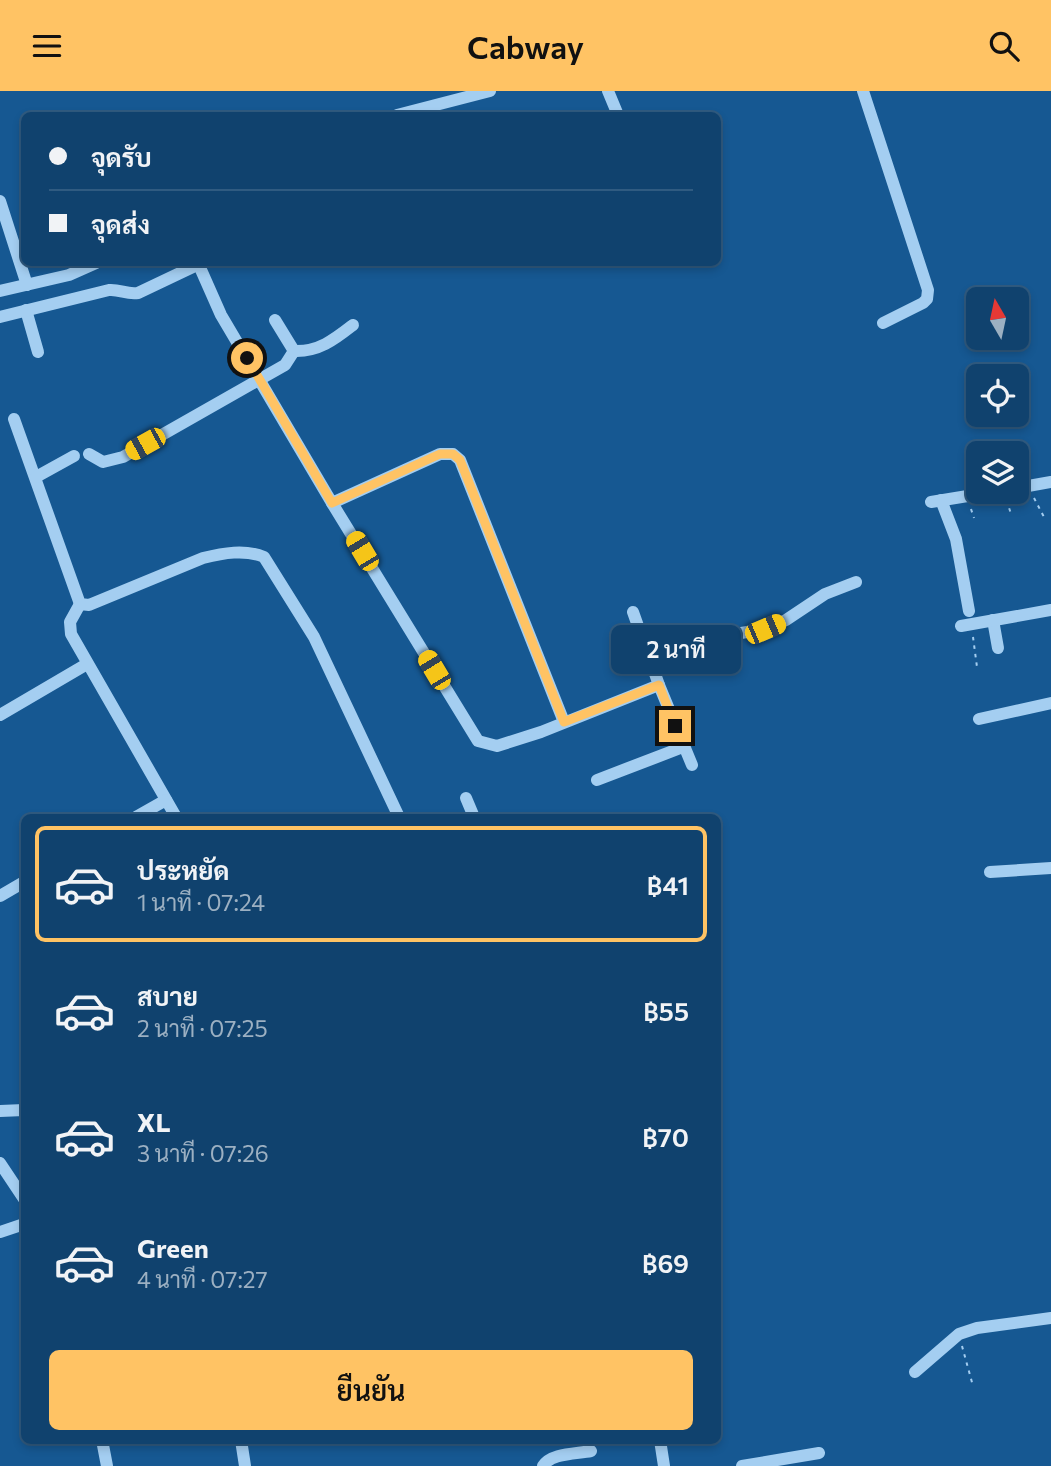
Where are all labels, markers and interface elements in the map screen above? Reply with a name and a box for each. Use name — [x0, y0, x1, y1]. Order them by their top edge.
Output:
text: Cabway — [467, 26, 584, 66]
icon: menu — [28, 27, 66, 65]
icon: search — [985, 27, 1023, 65]
text: จุดรับ — [91, 141, 152, 172]
text: จุดส่ง — [91, 208, 150, 239]
north arrow — [966, 287, 1029, 350]
map controls — [966, 287, 1029, 504]
route start — [231, 342, 263, 374]
button: locate — [966, 364, 1029, 427]
car — [122, 425, 169, 463]
button: layers — [966, 441, 1029, 504]
car — [343, 528, 382, 574]
car — [742, 611, 789, 647]
callout: 2 นาที — [610, 625, 740, 673]
text: 2 นาที — [646, 635, 706, 663]
car — [415, 647, 454, 693]
route end — [659, 710, 691, 742]
icon: car — [53, 853, 116, 916]
text: ประหยัด — [137, 854, 230, 885]
text: ฿41 — [647, 869, 689, 900]
text: 1 นาที · 07:24 — [137, 888, 265, 916]
icon: car — [53, 979, 116, 1042]
text: สบาย — [137, 980, 198, 1011]
text: ฿55 — [643, 995, 689, 1026]
text: 2 นาที · 07:25 — [137, 1014, 268, 1042]
icon: car — [53, 1105, 116, 1168]
text: XL — [137, 1106, 171, 1137]
text: ฿70 — [642, 1121, 689, 1152]
text: 3 นาที · 07:26 — [137, 1139, 269, 1167]
icon: car — [53, 1231, 116, 1294]
text: Green — [137, 1232, 209, 1263]
text: ฿69 — [642, 1247, 689, 1278]
text: 4 นาที · 07:27 — [137, 1265, 268, 1293]
button: ยืนยัน — [49, 1350, 693, 1430]

